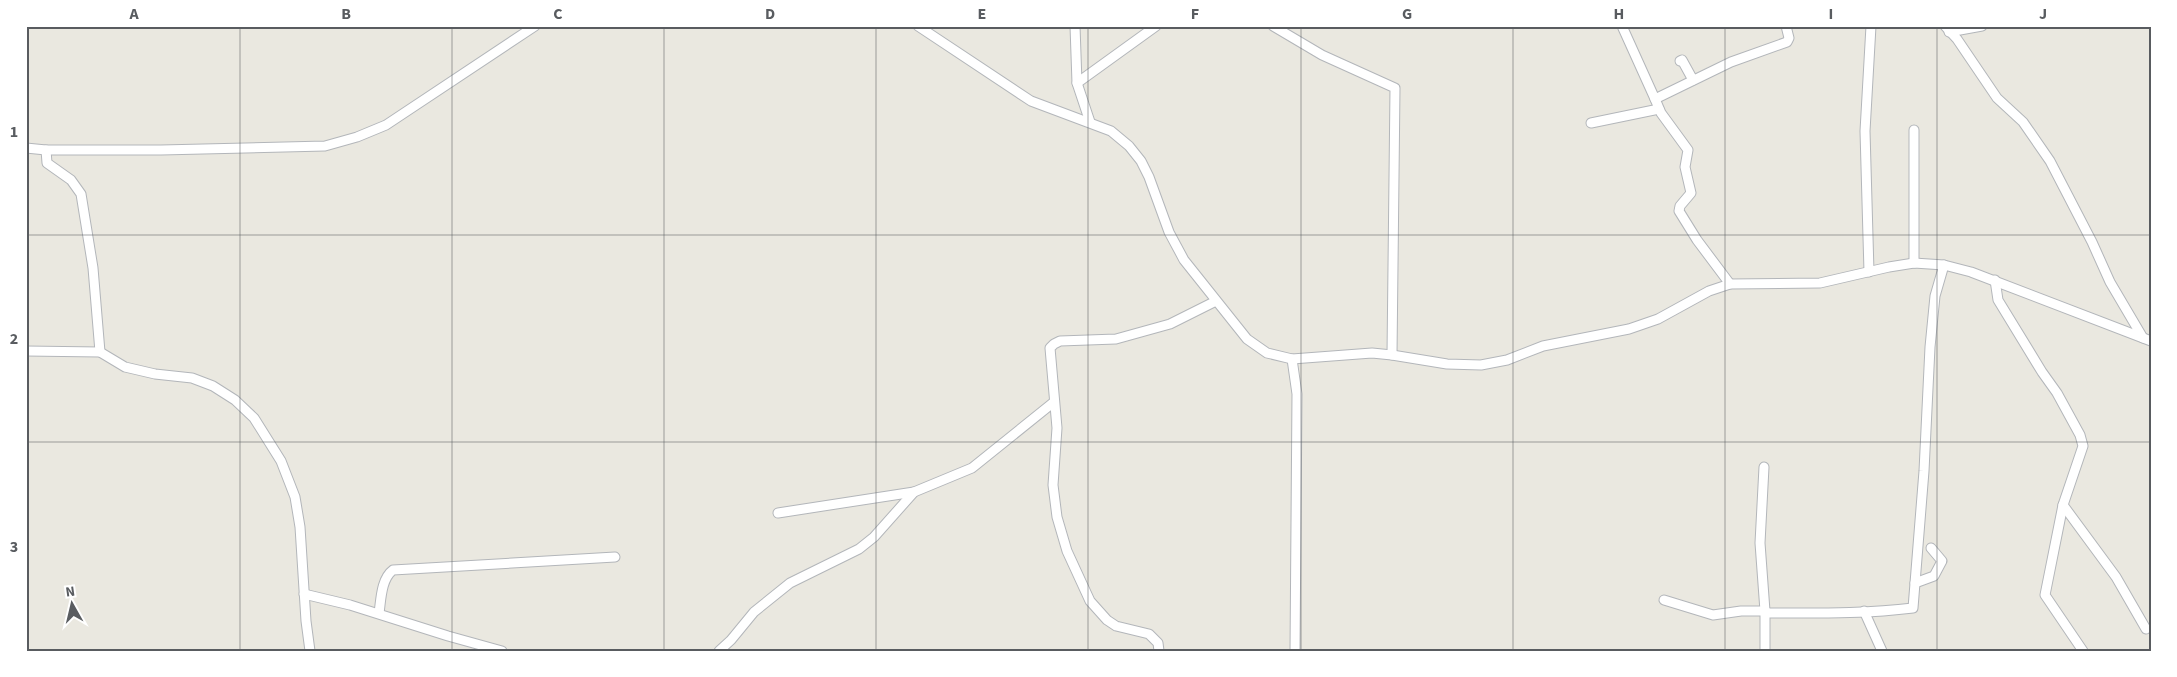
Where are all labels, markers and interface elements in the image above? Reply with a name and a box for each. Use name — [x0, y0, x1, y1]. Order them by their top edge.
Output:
text: A — [128, 3, 139, 25]
text: B — [341, 3, 351, 25]
text: C — [553, 3, 563, 25]
text: D — [765, 3, 775, 25]
text: E — [978, 3, 986, 25]
text: F — [1191, 3, 1199, 25]
text: G — [1402, 3, 1412, 25]
text: H — [1614, 3, 1624, 25]
text: I — [1829, 3, 1833, 25]
text: J — [2039, 3, 2047, 25]
text: 1 — [10, 121, 18, 143]
text: 2 — [10, 328, 18, 350]
text: 3 — [10, 536, 18, 558]
north arrow — [48, 580, 98, 630]
text: N — [64, 582, 76, 603]

